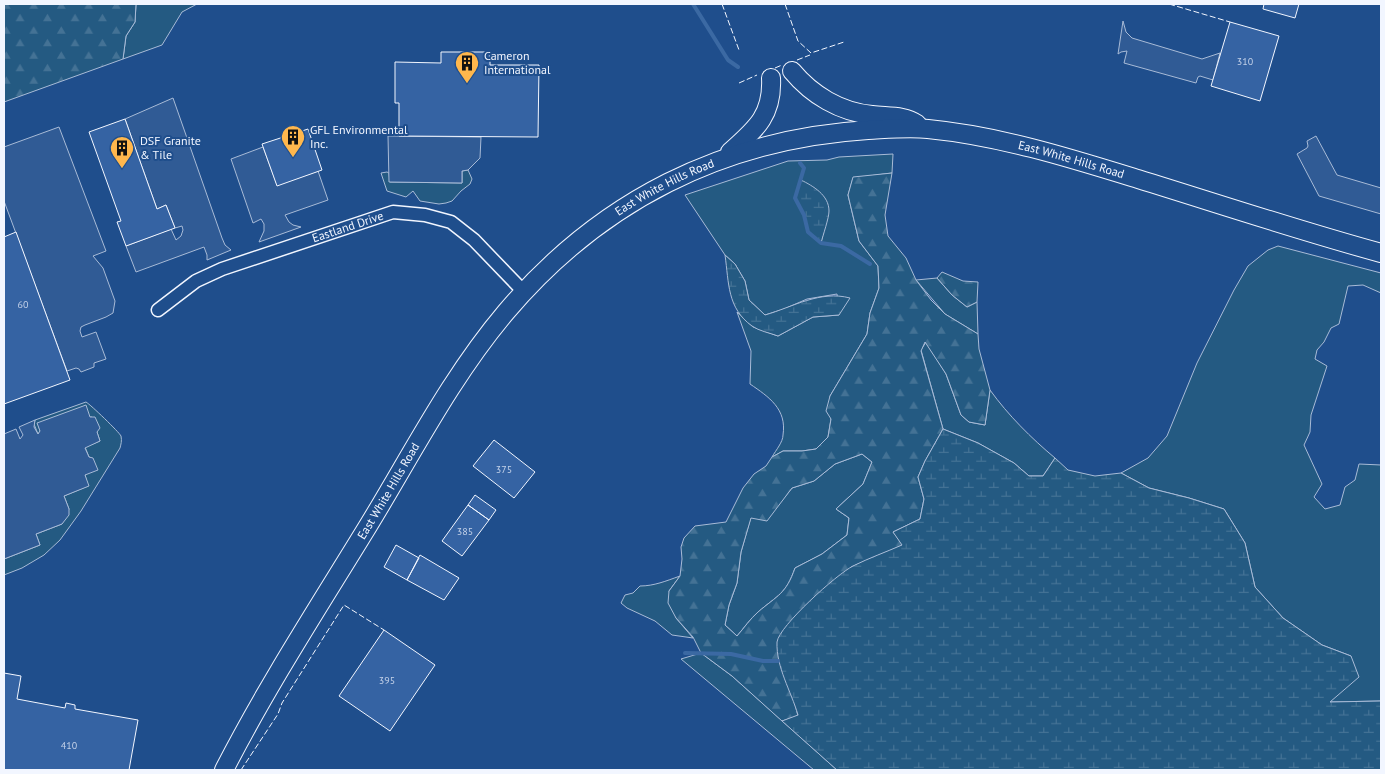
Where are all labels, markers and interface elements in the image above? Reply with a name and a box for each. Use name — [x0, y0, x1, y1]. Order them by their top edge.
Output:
place label: Cameron International — [484, 48, 551, 77]
building icon: Cameron International — [454, 50, 480, 84]
house number: 310 — [1237, 55, 1254, 68]
place label: GFL Environmental Inc. — [310, 122, 408, 151]
building icon: GFL Environmental Inc. — [280, 124, 306, 158]
place label: DSF Granite & Tile — [140, 133, 201, 162]
building icon: DSF Granite & Tile — [109, 135, 135, 169]
street label: East White Hills Road — [1017, 137, 1126, 181]
street label: East White Hills Road — [612, 155, 716, 219]
street label: Eastland Drive — [310, 208, 385, 245]
house number: 60 — [18, 298, 29, 311]
street label: East White Hills Road — [354, 440, 422, 542]
house number: 375 — [496, 463, 512, 476]
house number: 385 — [457, 525, 473, 538]
house number: 395 — [379, 674, 395, 687]
house number: 410 — [61, 739, 78, 752]

